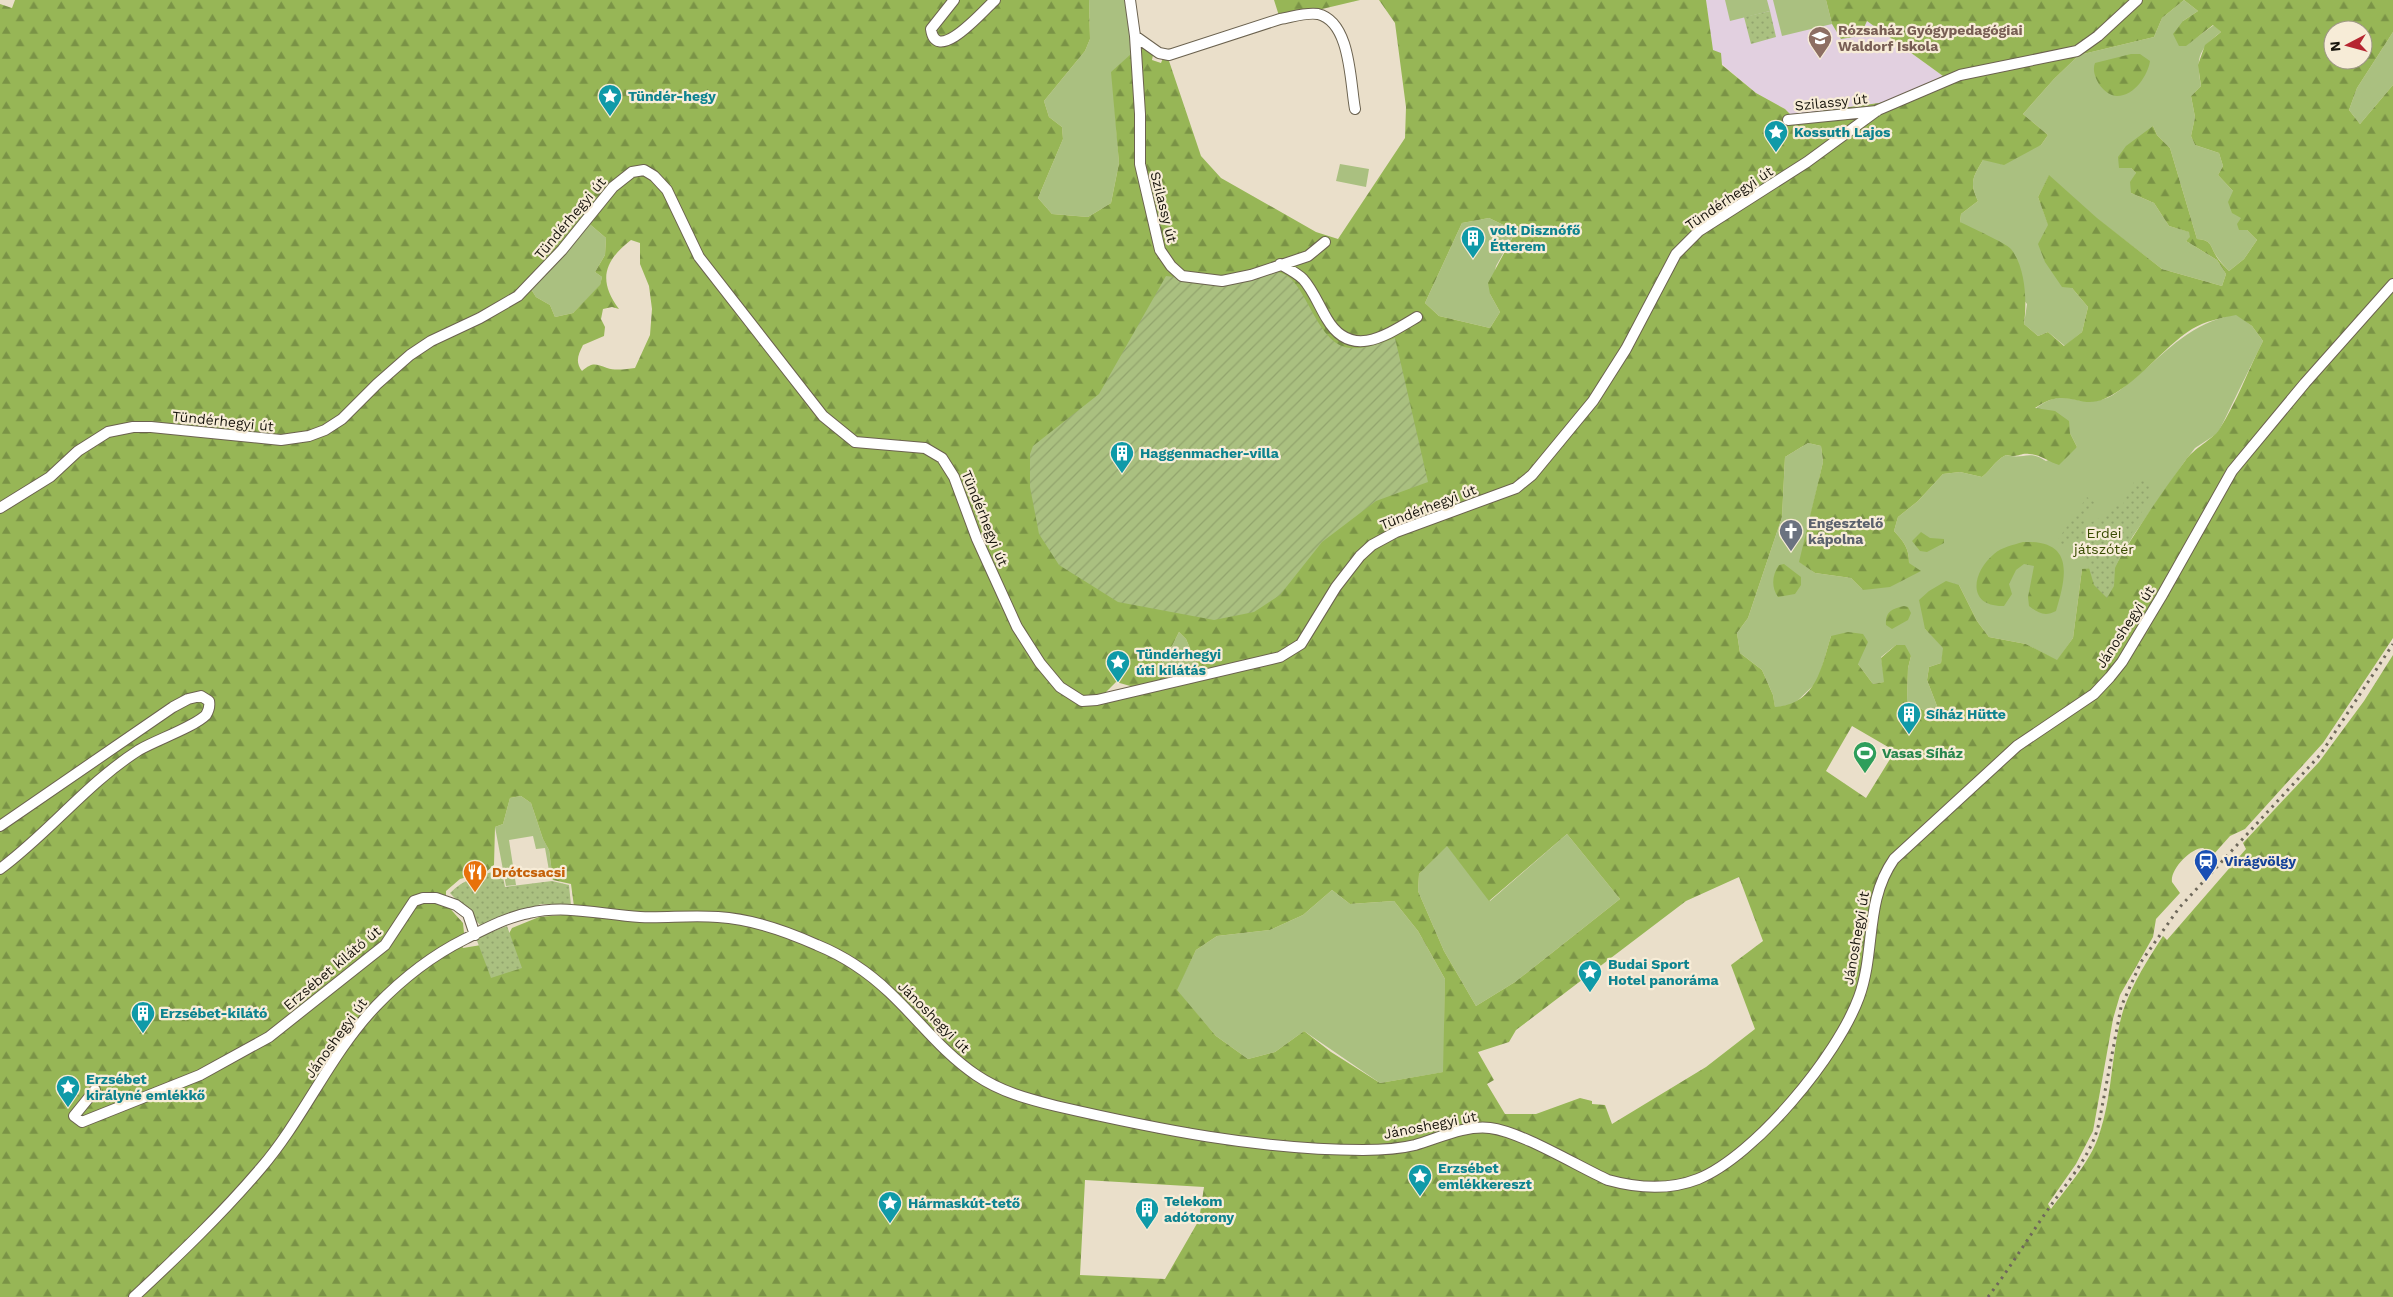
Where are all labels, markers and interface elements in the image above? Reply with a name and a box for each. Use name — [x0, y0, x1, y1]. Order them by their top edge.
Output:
north arrow — [2323, 20, 2373, 70]
place label: Rózsaház Gyógypedagógiai Waldorf Iskola — [1838, 22, 2023, 54]
school or university icon: Rózsaház Gyógypedagógiai Waldorf Iskola — [1807, 25, 1833, 59]
text: N — [2327, 40, 2344, 52]
place icon: Tündér-hegy — [597, 83, 623, 117]
place label: Tündér-hegy — [628, 88, 716, 104]
street label: Szilassy út — [1794, 90, 1868, 114]
place icon: Kossuth Lajos — [1763, 119, 1789, 153]
place label: Kossuth Lajos — [1794, 124, 1891, 140]
street label: Tündérhegyi út — [1682, 163, 1776, 233]
street label: Szilassy út — [1147, 170, 1181, 244]
street label: Tündérhegyi út — [531, 174, 609, 262]
place label: volt Disznófő Étterem — [1489, 222, 1581, 254]
building icon: volt Disznófő Étterem — [1460, 225, 1486, 259]
street label: Tündérhegyi út — [172, 408, 275, 434]
building icon: Haggenmacher-villa — [1109, 440, 1135, 474]
place label: Haggenmacher-villa — [1140, 445, 1280, 461]
street label: Tündérhegyi út — [959, 468, 1012, 568]
street label: Tündérhegyi út — [1378, 481, 1479, 533]
place label: Engesztelő kápolna — [1808, 515, 1883, 547]
church icon: Engesztelő kápolna — [1778, 518, 1804, 552]
park label: Erdei játszótér — [2072, 525, 2134, 557]
street label: Jánoshegyi út — [2093, 583, 2158, 671]
place label: Tündérhegyi úti kilátás — [1136, 646, 1221, 678]
place icon: Tündérhegyi úti kilátás — [1105, 649, 1131, 683]
building icon: Síház Hütte — [1896, 701, 1922, 735]
place label: Síház Hütte — [1926, 706, 2006, 722]
sports icon: Vasas Síház — [1852, 740, 1878, 774]
place label: Vasas Síház — [1882, 745, 1963, 761]
station icon: Virágvölgy — [2193, 848, 2219, 882]
place label: Virágvölgy — [2224, 853, 2296, 869]
restaurant icon: Drótcsacsi — [462, 859, 488, 893]
place label: Drótcsacsi — [492, 864, 565, 880]
street label: Jánoshegyi út — [1840, 890, 1872, 986]
street label: Erzsébet kilátó út — [280, 923, 384, 1013]
place label: Budai Sport Hotel panoráma — [1608, 956, 1719, 988]
place icon: Budai Sport Hotel panoráma — [1577, 959, 1603, 993]
street label: Jánoshegyi út — [895, 978, 973, 1056]
street label: Jánoshegyi út — [302, 995, 370, 1081]
building icon: Erzsébet-kilátó — [130, 1000, 156, 1034]
place label: Erzsébet-kilátó — [160, 1005, 267, 1021]
place label: Erzsébet királyné emlékkő — [86, 1071, 205, 1103]
place icon: Erzsébet királyné emlékkő — [55, 1074, 81, 1108]
street label: Jánoshegyi út — [1382, 1108, 1478, 1142]
place label: Erzsébet emlékkereszt — [1438, 1160, 1532, 1192]
place icon: Erzsébet emlékkereszt — [1407, 1163, 1433, 1197]
place icon: Hármaskút-tető — [877, 1190, 903, 1224]
place label: Telekom adótorony — [1164, 1193, 1234, 1225]
place label: Hármaskút-tető — [908, 1195, 1020, 1211]
building icon: Telekom adótorony — [1134, 1196, 1160, 1230]

